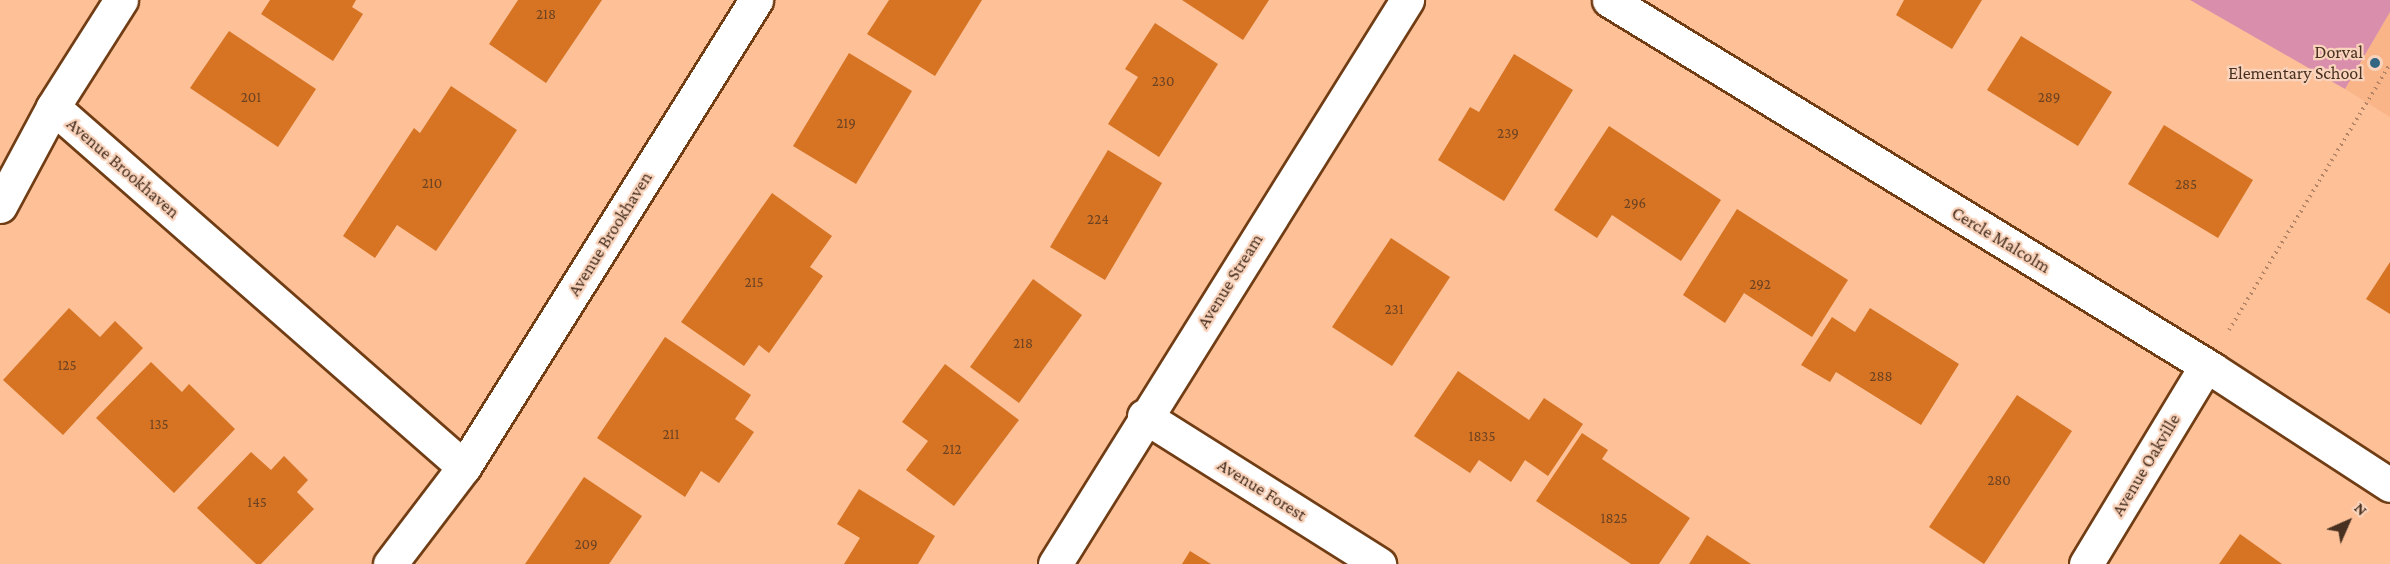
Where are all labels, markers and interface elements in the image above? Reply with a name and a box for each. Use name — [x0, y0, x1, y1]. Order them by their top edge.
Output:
house number: 218 — [536, 6, 556, 24]
place label: Dorval Elementary School — [2228, 42, 2363, 84]
marker: Dorval Elementary School — [2368, 56, 2382, 70]
house number: 230 — [1152, 73, 1174, 91]
house number: 201 — [241, 89, 261, 107]
house number: 289 — [2038, 89, 2060, 107]
street label: Avenue Brookhaven — [62, 113, 184, 223]
house number: 219 — [836, 115, 856, 133]
house number: 239 — [1497, 125, 1519, 143]
street label: Avenue Brookhaven — [563, 168, 657, 300]
house number: 210 — [422, 175, 442, 193]
house number: 285 — [2175, 176, 2197, 194]
house number: 296 — [1624, 195, 1646, 213]
street label: Cercle Malcolm — [1948, 202, 2054, 278]
house number: 224 — [1087, 211, 1109, 229]
street label: Avenue Stream — [1192, 230, 1268, 332]
house number: 215 — [744, 274, 764, 292]
house number: 292 — [1749, 276, 1771, 294]
house number: 231 — [1384, 301, 1404, 319]
house number: 218 — [1013, 335, 1033, 353]
house number: 125 — [57, 357, 77, 375]
house number: 288 — [1869, 368, 1893, 386]
street label: Avenue Oakville — [2107, 410, 2185, 520]
house number: 135 — [149, 416, 169, 434]
house number: 211 — [662, 426, 680, 444]
house number: 1835 — [1469, 428, 1495, 446]
house number: 212 — [942, 441, 962, 459]
street label: Avenue Forest — [1214, 454, 1310, 526]
house number: 280 — [1987, 472, 2011, 490]
north arrow — [2318, 492, 2378, 552]
house number: 145 — [247, 494, 267, 512]
text: N — [2351, 499, 2371, 519]
house number: 1825 — [1600, 510, 1628, 528]
house number: 209 — [574, 536, 598, 554]

